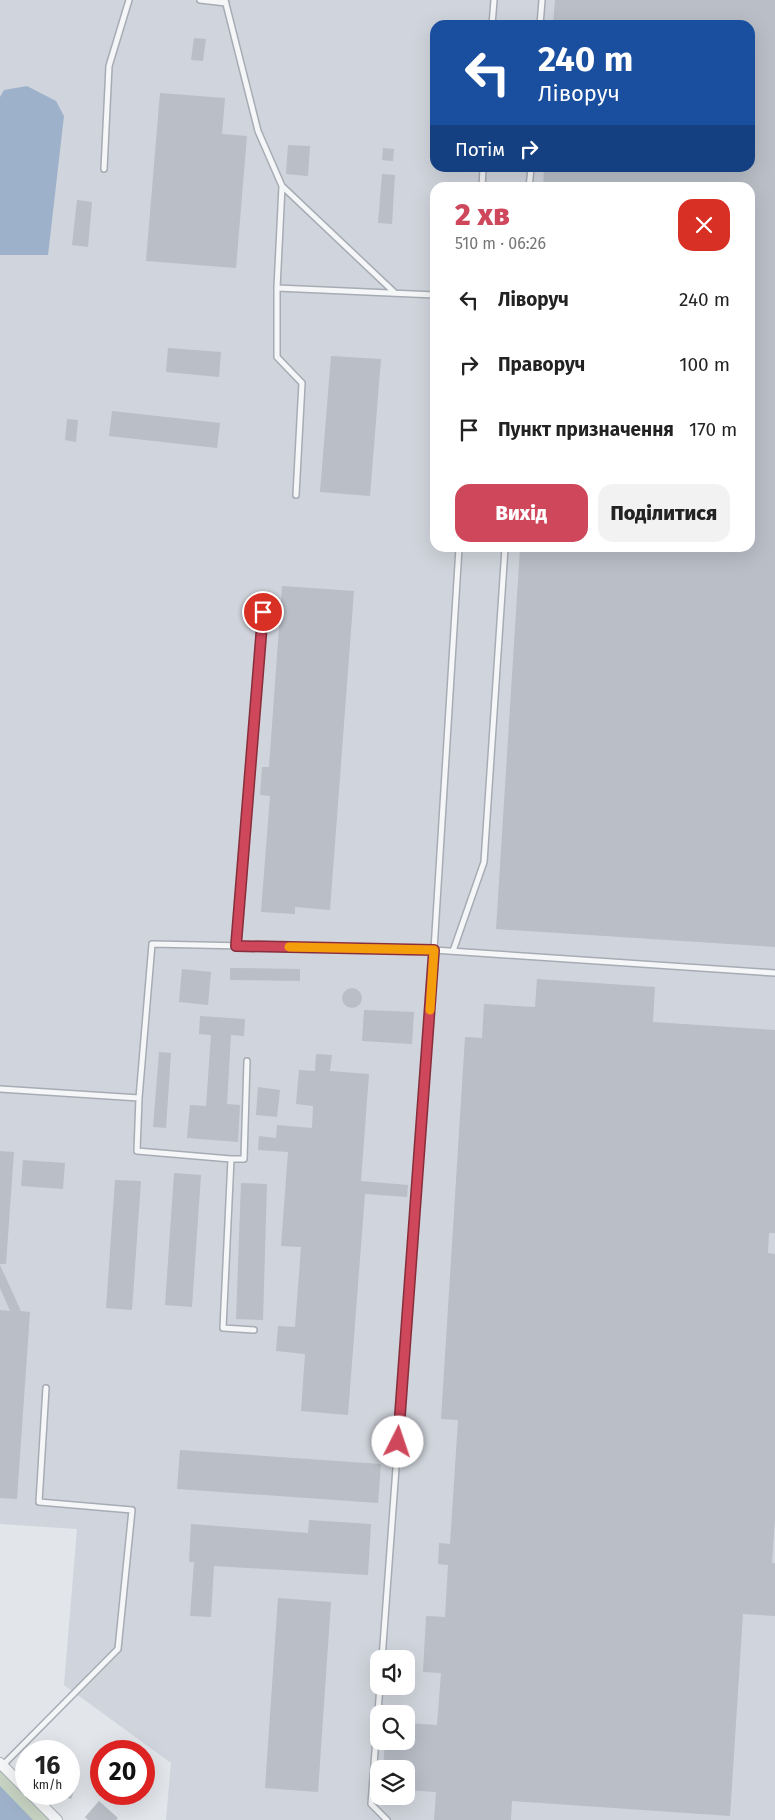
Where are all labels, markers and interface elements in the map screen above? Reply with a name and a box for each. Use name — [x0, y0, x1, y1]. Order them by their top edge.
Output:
text: 240 m — [538, 38, 633, 80]
icon: left — [455, 40, 520, 105]
text: Ліворуч — [538, 80, 620, 107]
icon: right — [515, 135, 543, 163]
text: Потім — [455, 138, 505, 161]
text: 2 хв — [455, 197, 510, 233]
button: close — [678, 199, 730, 251]
text: 510 m · 06:26 — [455, 234, 546, 253]
icon: left — [455, 286, 483, 314]
text: Ліворуч — [498, 288, 569, 311]
text: 240 m — [679, 288, 730, 311]
icon: right — [455, 351, 483, 379]
text: Праворуч — [498, 353, 585, 376]
text: 100 m — [679, 353, 730, 376]
icon: arrive — [455, 416, 483, 444]
text: Пункт призначення — [498, 418, 674, 441]
text: 170 m — [689, 418, 737, 441]
button: Вихід — [455, 484, 588, 542]
button: Поділитися — [598, 484, 730, 542]
pin — [242, 591, 284, 633]
icon: arrive — [249, 598, 277, 626]
position arrow — [371, 1415, 423, 1467]
map controls — [370, 1650, 415, 1805]
button: sound — [370, 1650, 415, 1695]
button: search — [370, 1705, 415, 1750]
speed limit sign: 20 — [90, 1740, 155, 1805]
text: 16 — [35, 1751, 60, 1781]
button: layers — [370, 1760, 415, 1805]
text: km/h — [33, 1778, 62, 1792]

